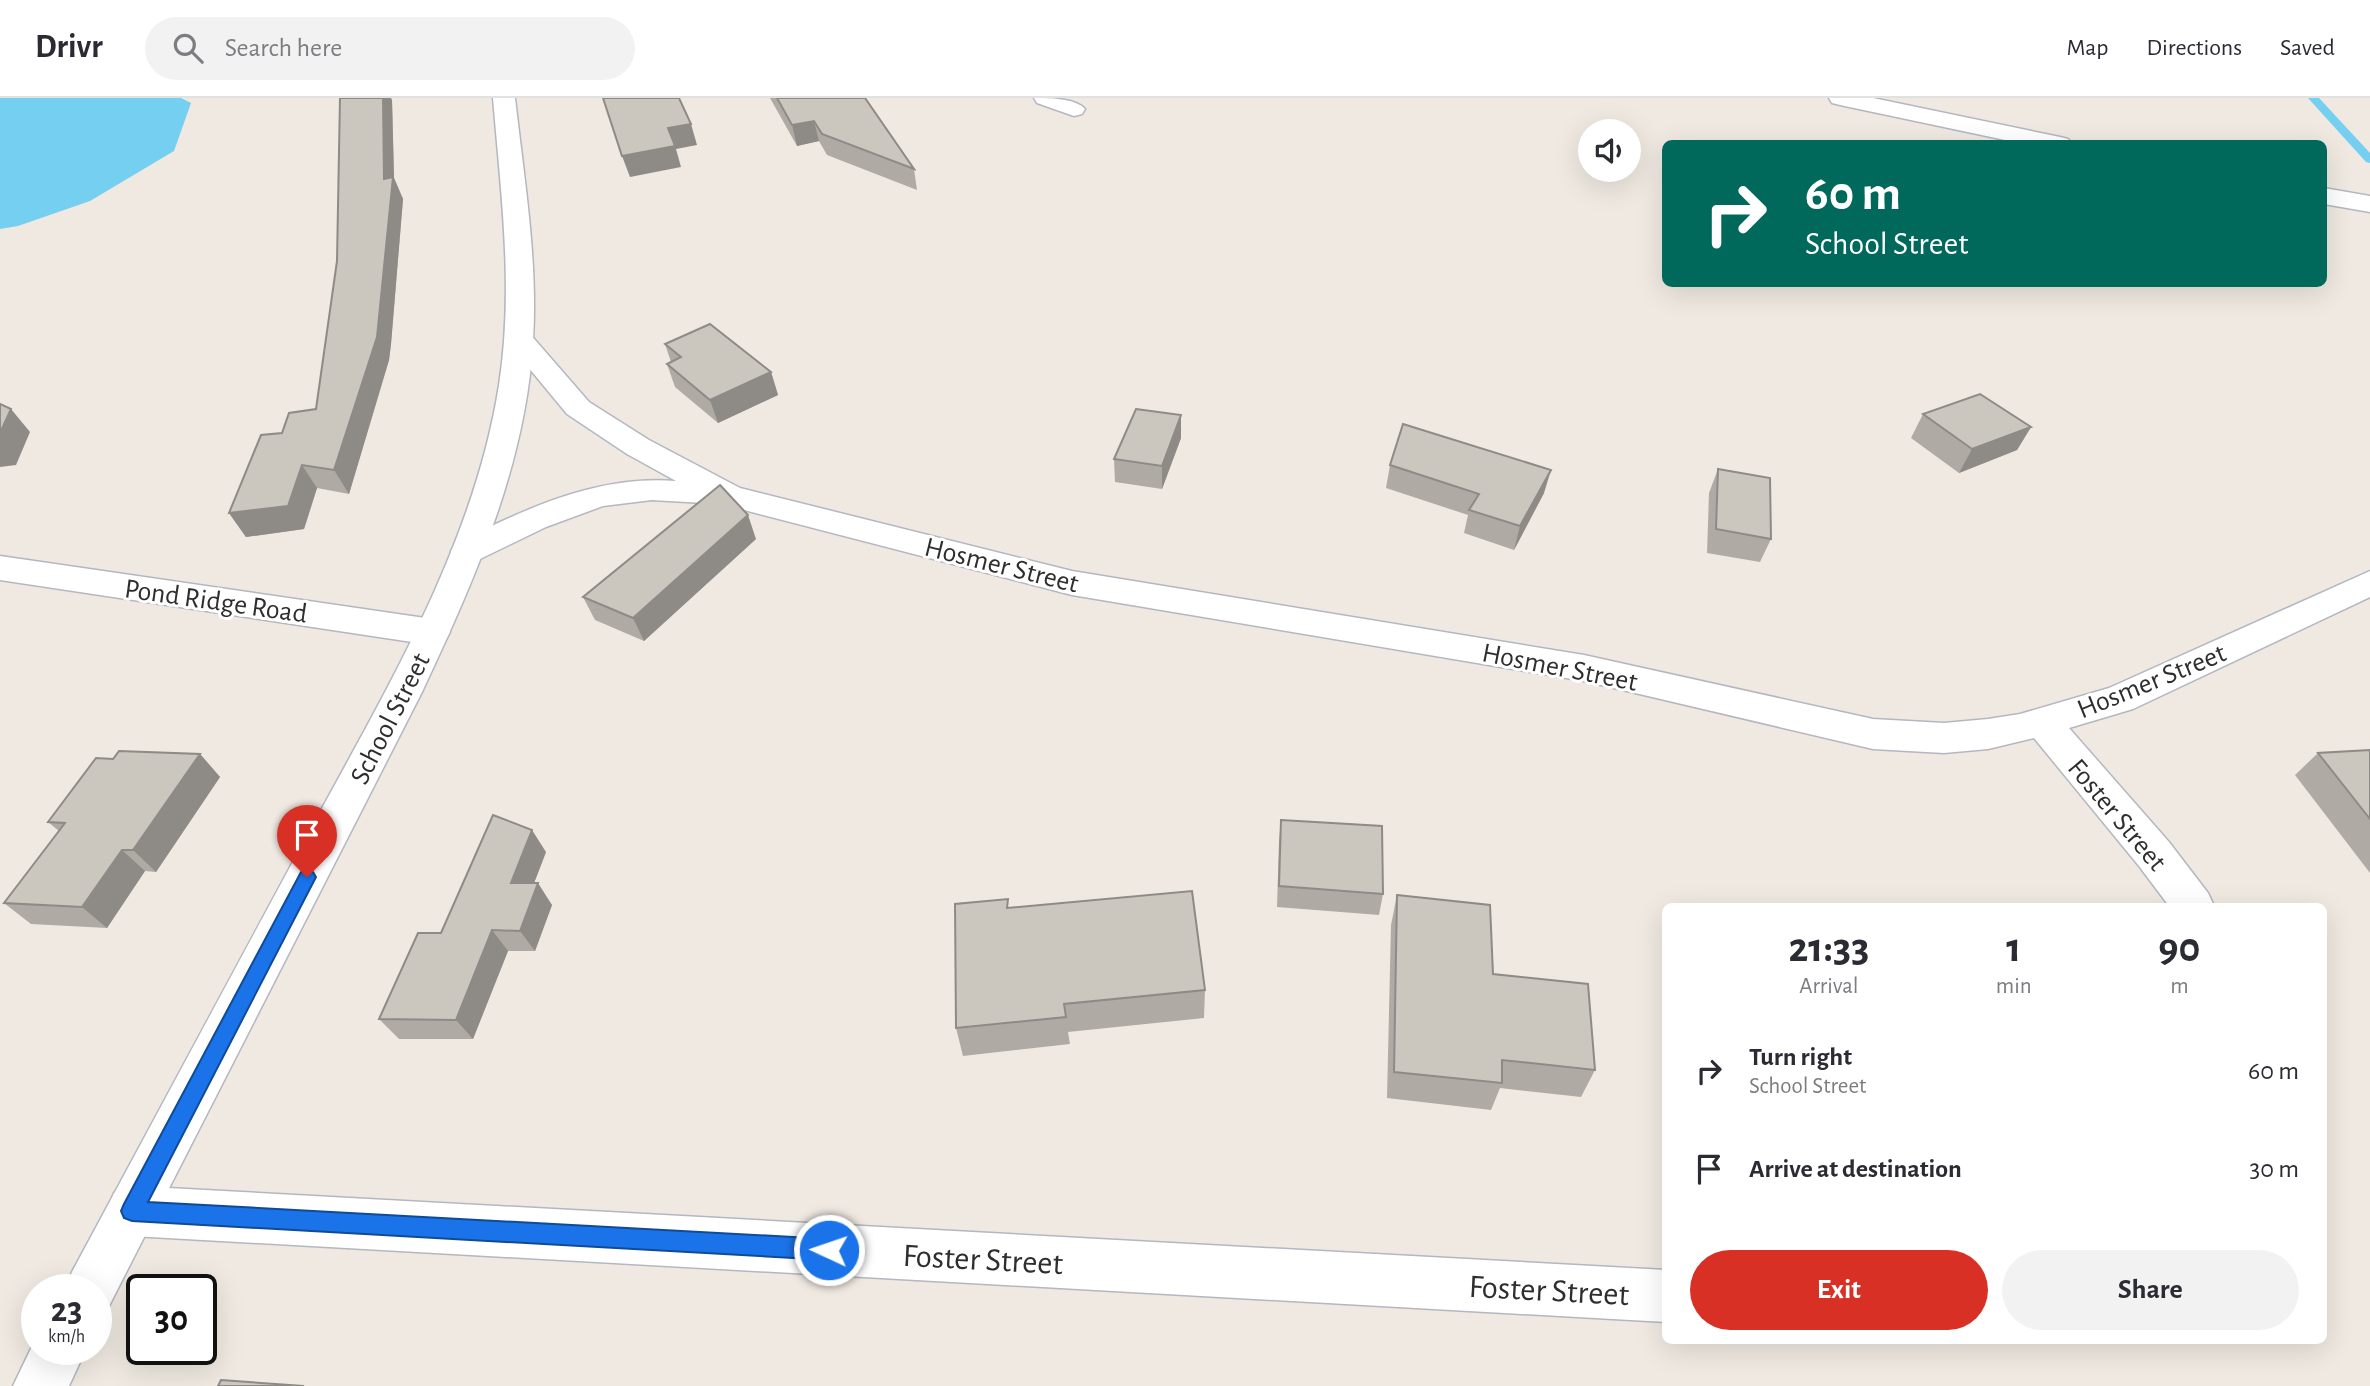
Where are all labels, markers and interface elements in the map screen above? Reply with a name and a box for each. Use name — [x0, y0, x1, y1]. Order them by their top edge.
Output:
search box — [145, 17, 635, 80]
icon: search — [169, 29, 207, 67]
text: Drivr — [35, 31, 103, 64]
text: Search here — [225, 35, 342, 61]
text: Map — [2066, 36, 2108, 60]
text: Directions — [2146, 36, 2242, 60]
text: Saved — [2280, 36, 2335, 60]
map controls — [1578, 119, 1641, 182]
button: sound — [1578, 119, 1641, 182]
icon: right — [1690, 168, 1781, 259]
text: 60 m — [1805, 170, 1901, 219]
text: School Street — [1805, 228, 1968, 260]
street label: Hosmer Street — [922, 533, 1081, 599]
street label: Pond Ridge Road — [123, 575, 309, 629]
street label: Hosmer Street — [1480, 639, 1640, 697]
street label: Hosmer Street — [2073, 639, 2230, 724]
street label: School Street — [346, 649, 436, 789]
street label: Foster Street — [2062, 754, 2171, 877]
pin — [277, 805, 337, 877]
icon: arrive — [288, 816, 326, 854]
text: 21:33 — [1789, 927, 1869, 969]
text: 1 — [2006, 927, 2021, 969]
text: 90 — [2158, 927, 2200, 969]
text: Arrival — [1799, 975, 1859, 998]
text: min — [1996, 975, 2032, 998]
text: m — [2170, 975, 2189, 998]
text: Turn right — [1749, 1044, 1852, 1070]
icon: right — [1690, 1052, 1728, 1090]
text: 60 m — [2248, 1058, 2299, 1084]
text: School Street — [1749, 1075, 1866, 1098]
icon: arrive — [1690, 1150, 1728, 1188]
text: Arrive at destination — [1749, 1156, 1962, 1182]
text: 30 m — [2249, 1156, 2299, 1182]
position arrow — [792, 1213, 866, 1287]
street label: Foster Street — [902, 1240, 1064, 1281]
button: Exit — [1690, 1250, 1988, 1330]
button: Share — [2002, 1250, 2299, 1330]
street label: Foster Street — [1468, 1271, 1630, 1312]
speed limit sign: 30 — [126, 1274, 217, 1365]
text: 23 — [51, 1293, 82, 1328]
text: km/h — [48, 1328, 85, 1346]

